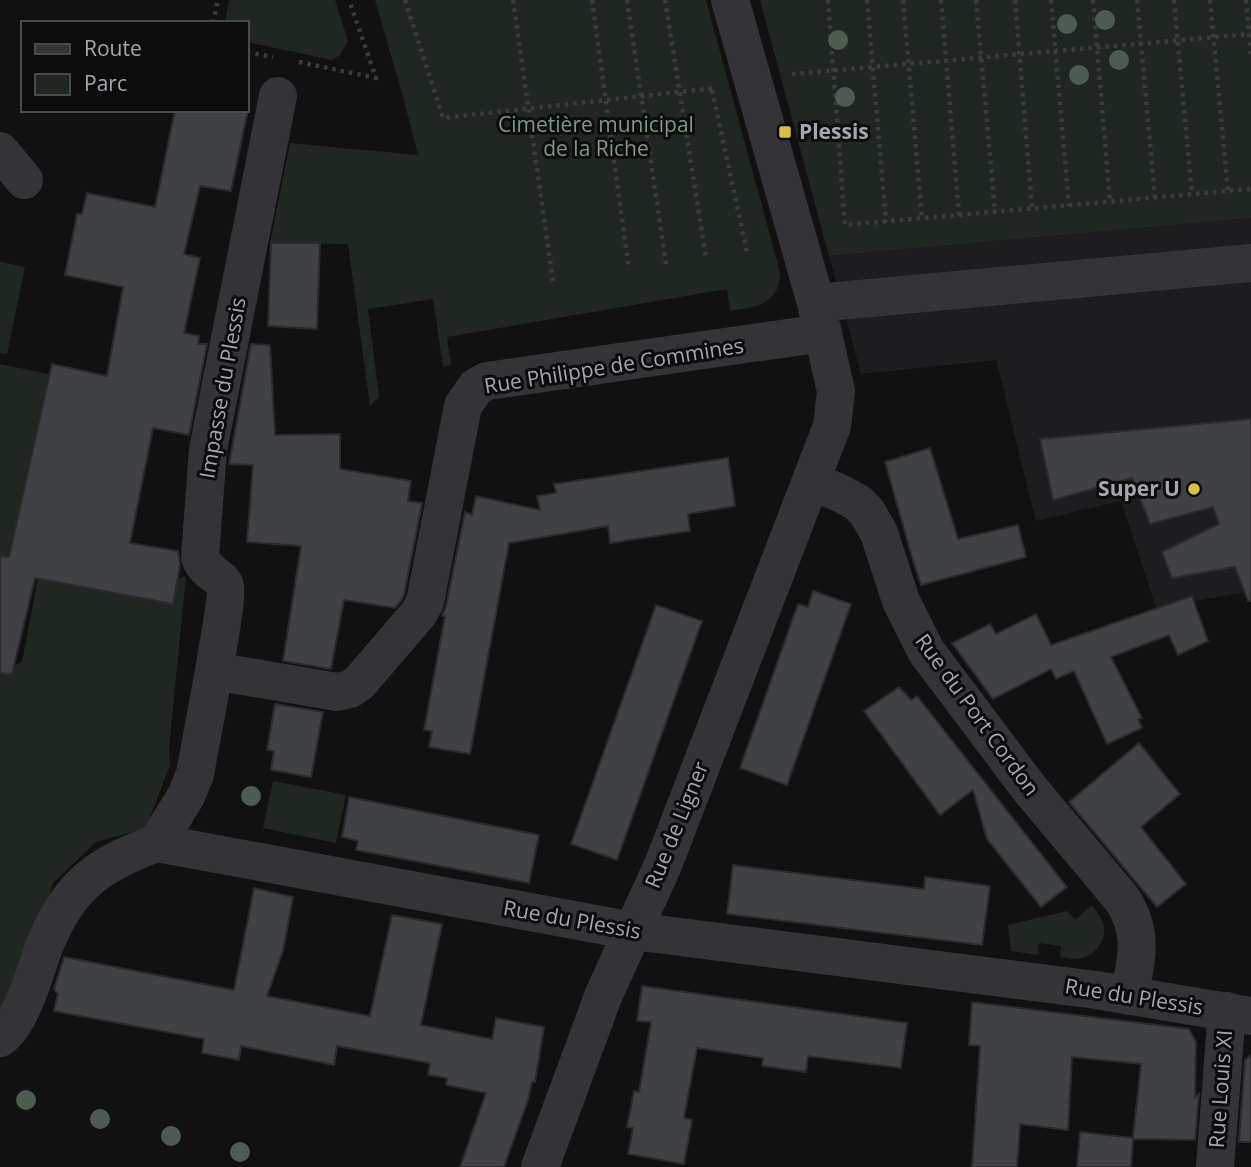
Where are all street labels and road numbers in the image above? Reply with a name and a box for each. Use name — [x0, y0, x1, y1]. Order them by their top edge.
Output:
street label: Impasse du Plessis — [192, 295, 252, 481]
street label: Rue Philippe de Commines — [482, 331, 746, 399]
street label: Rue du Port Cordon — [910, 628, 1046, 801]
street label: Rue de Ligner — [638, 757, 714, 892]
street label: Rue du Plessis — [501, 893, 643, 945]
street label: Rue du Plessis — [1063, 971, 1205, 1021]
street label: Rue Louis XI — [1202, 1029, 1238, 1149]

